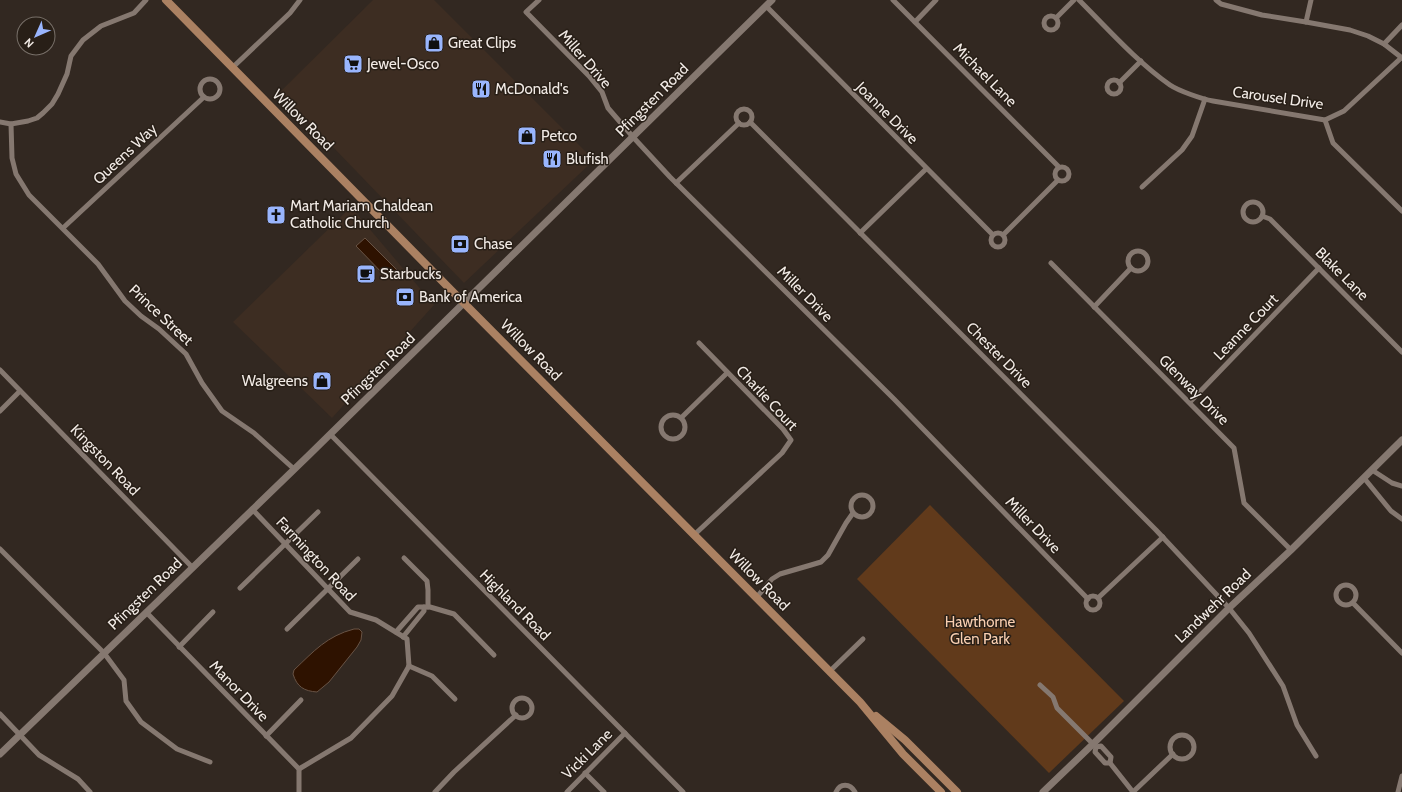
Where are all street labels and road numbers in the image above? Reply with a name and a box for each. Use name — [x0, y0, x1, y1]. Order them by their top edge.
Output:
street label: Miller Drive — [555, 26, 616, 92]
street label: Michael Lane — [949, 39, 1021, 111]
street label: Pfingsten Road — [612, 60, 692, 140]
street label: Joanne Drive — [851, 77, 922, 148]
street label: Carousel Drive — [1231, 83, 1325, 113]
street label: Willow Road — [269, 86, 337, 154]
street label: Queens Way — [89, 120, 161, 188]
street label: Blake Lane — [1312, 244, 1373, 305]
street label: Miller Drive — [773, 262, 837, 326]
street label: Prince Street — [125, 281, 197, 349]
street label: Leanne Court — [1210, 290, 1282, 364]
street label: Willow Road — [497, 316, 565, 384]
street label: Chester Drive — [962, 318, 1036, 392]
street label: Pfingsten Road — [337, 329, 419, 409]
street label: Glenway Drive — [1155, 351, 1233, 429]
street label: Charlie Court — [732, 362, 802, 434]
street label: Kingston Road — [67, 421, 143, 499]
street label: Miller Drive — [1002, 493, 1065, 557]
street label: Farmington Road — [272, 513, 360, 605]
street label: Willow Road — [725, 546, 793, 614]
street label: Pfingsten Road — [104, 554, 186, 634]
street label: Landwehr Road — [1171, 565, 1255, 647]
street label: Highland Road — [476, 566, 554, 644]
street label: Manor Drive — [206, 657, 273, 725]
street label: Vicki Lane — [558, 725, 616, 783]

